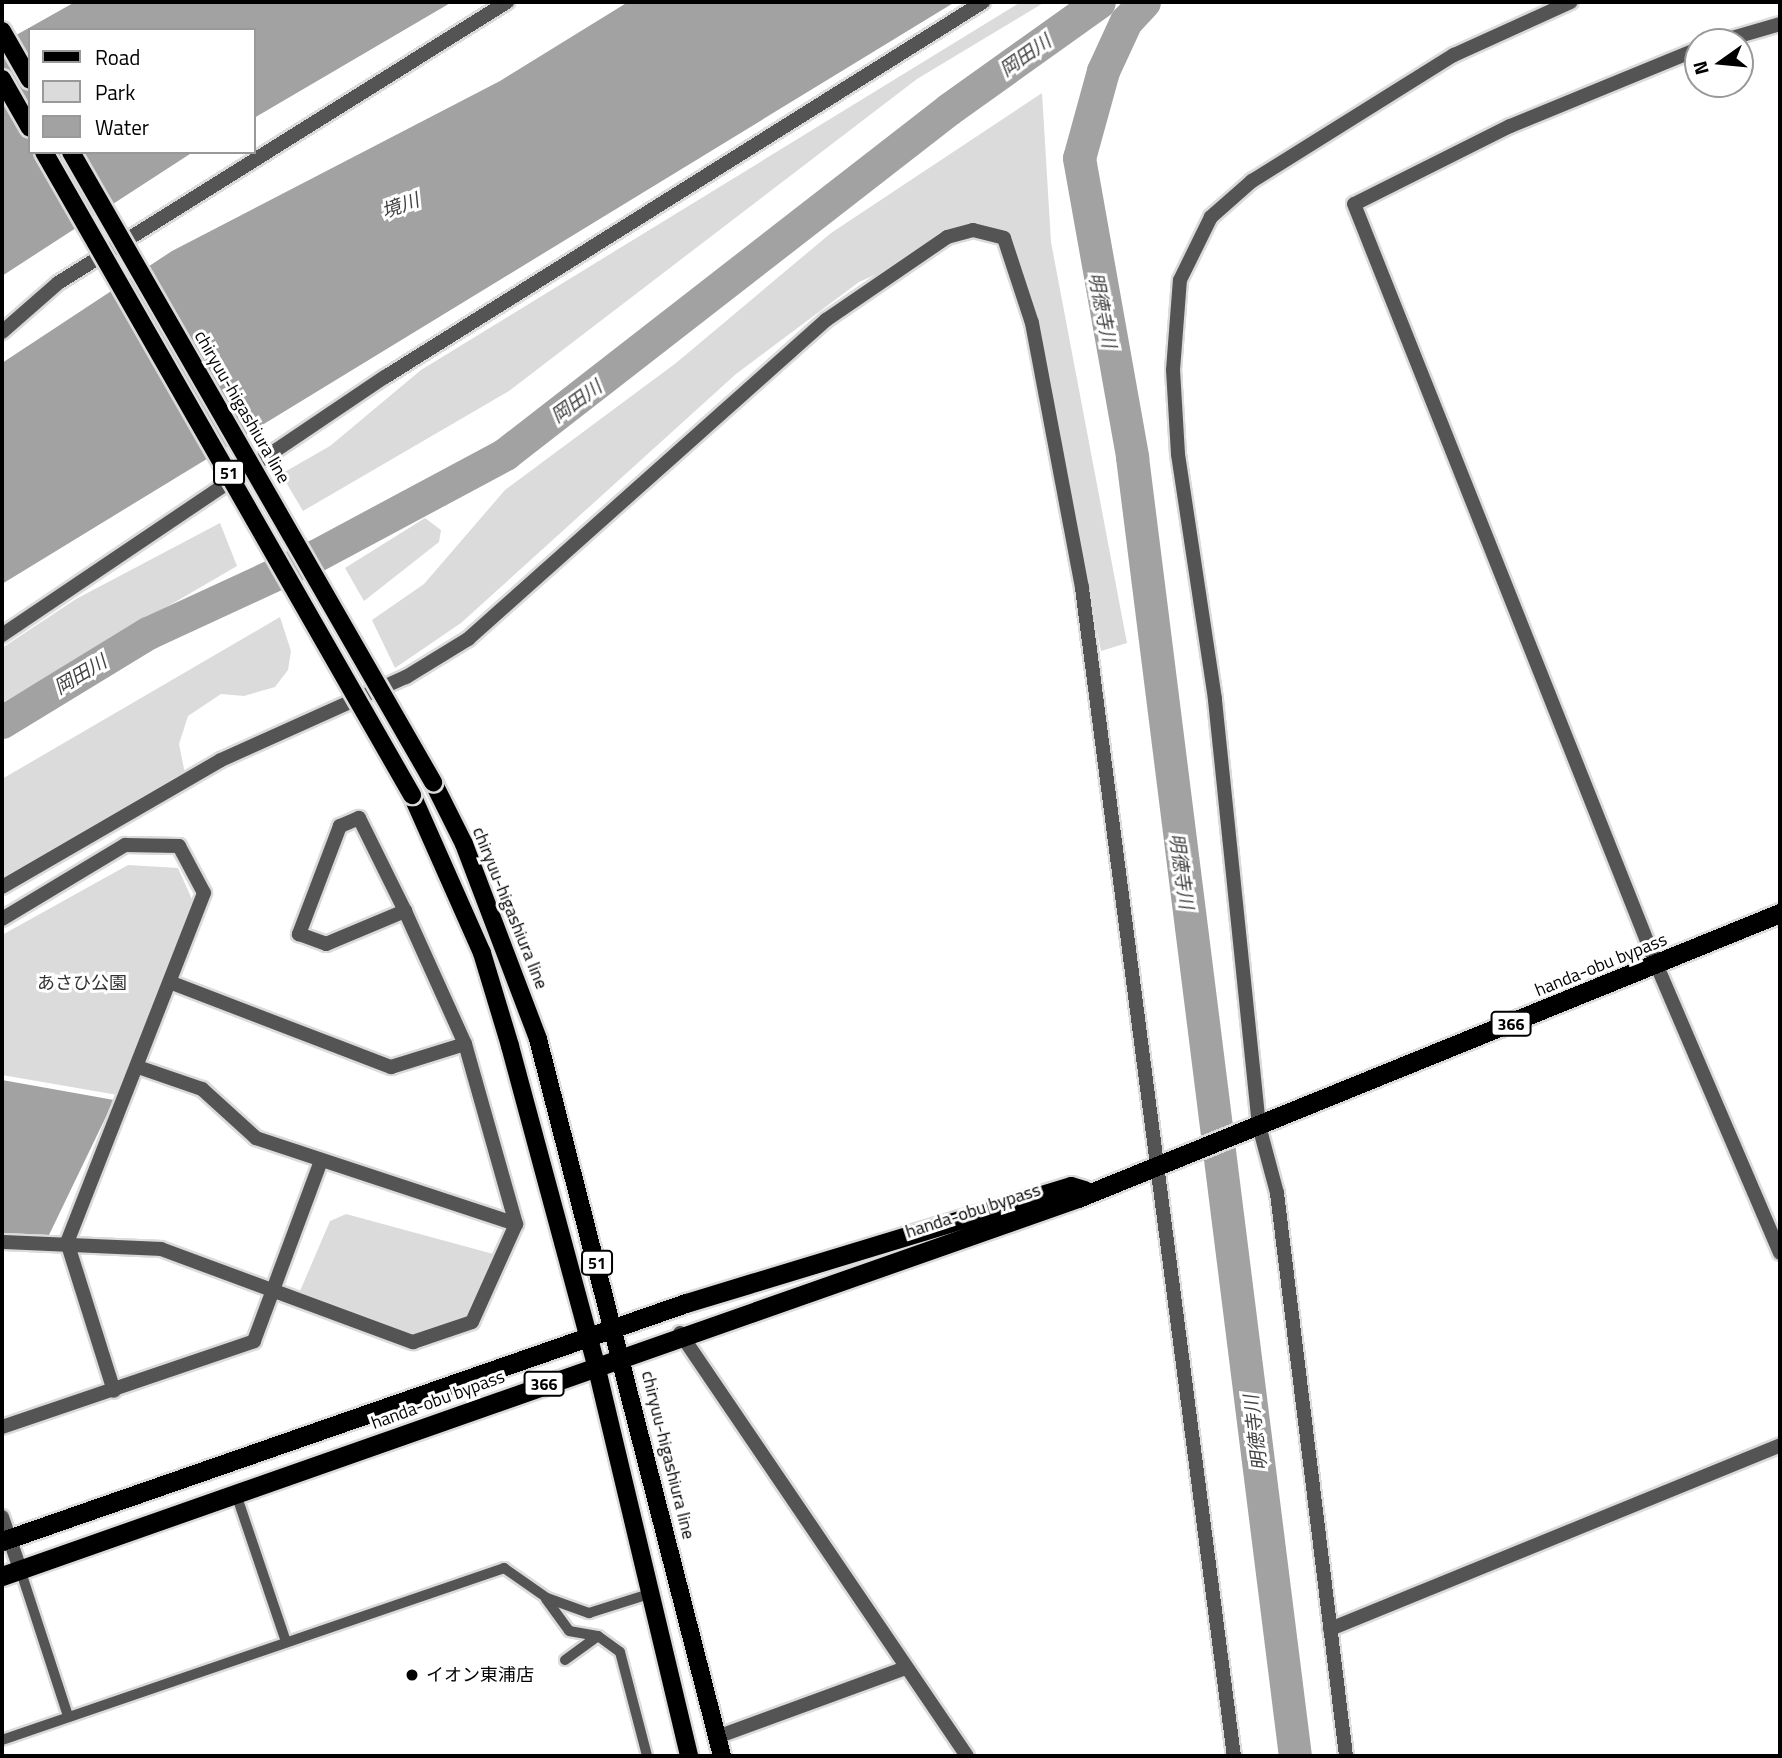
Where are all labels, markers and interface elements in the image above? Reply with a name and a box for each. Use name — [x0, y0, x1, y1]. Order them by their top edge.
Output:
legend — [28, 28, 256, 154]
north arrow — [1684, 28, 1754, 98]
water label: 岡田川 — [995, 29, 1055, 81]
text: Road — [95, 41, 140, 73]
text: N — [1684, 58, 1716, 78]
text: Park — [95, 76, 135, 108]
text: Water — [95, 111, 149, 143]
water label: 境川 — [378, 188, 422, 222]
water label: 明徳寺川 — [1085, 271, 1121, 349]
street label: chiryuu-higashiura line — [189, 327, 295, 487]
water label: 岡田川 — [546, 375, 606, 427]
road number: 51 — [212, 460, 246, 486]
water label: 岡田川 — [50, 650, 110, 698]
street label: chiryuu-higashiura line — [468, 824, 552, 992]
water label: 明徳寺川 — [1165, 832, 1199, 910]
street label: handa-obu bypass — [1532, 929, 1670, 1001]
park label: あさひ公園 — [37, 972, 127, 994]
road number: 366 — [1490, 1012, 1532, 1036]
street label: handa-obu bypass — [903, 1179, 1043, 1243]
road number: 51 — [580, 1250, 614, 1275]
street label: handa-obu bypass — [368, 1366, 508, 1434]
street label: chiryuu-higashiura line — [637, 1369, 699, 1541]
road number: 366 — [523, 1372, 565, 1396]
water label: 明徳寺川 — [1239, 1394, 1271, 1472]
place label: イオン東浦店 — [426, 1664, 534, 1686]
marker: イオン東浦店 — [404, 1667, 420, 1683]

